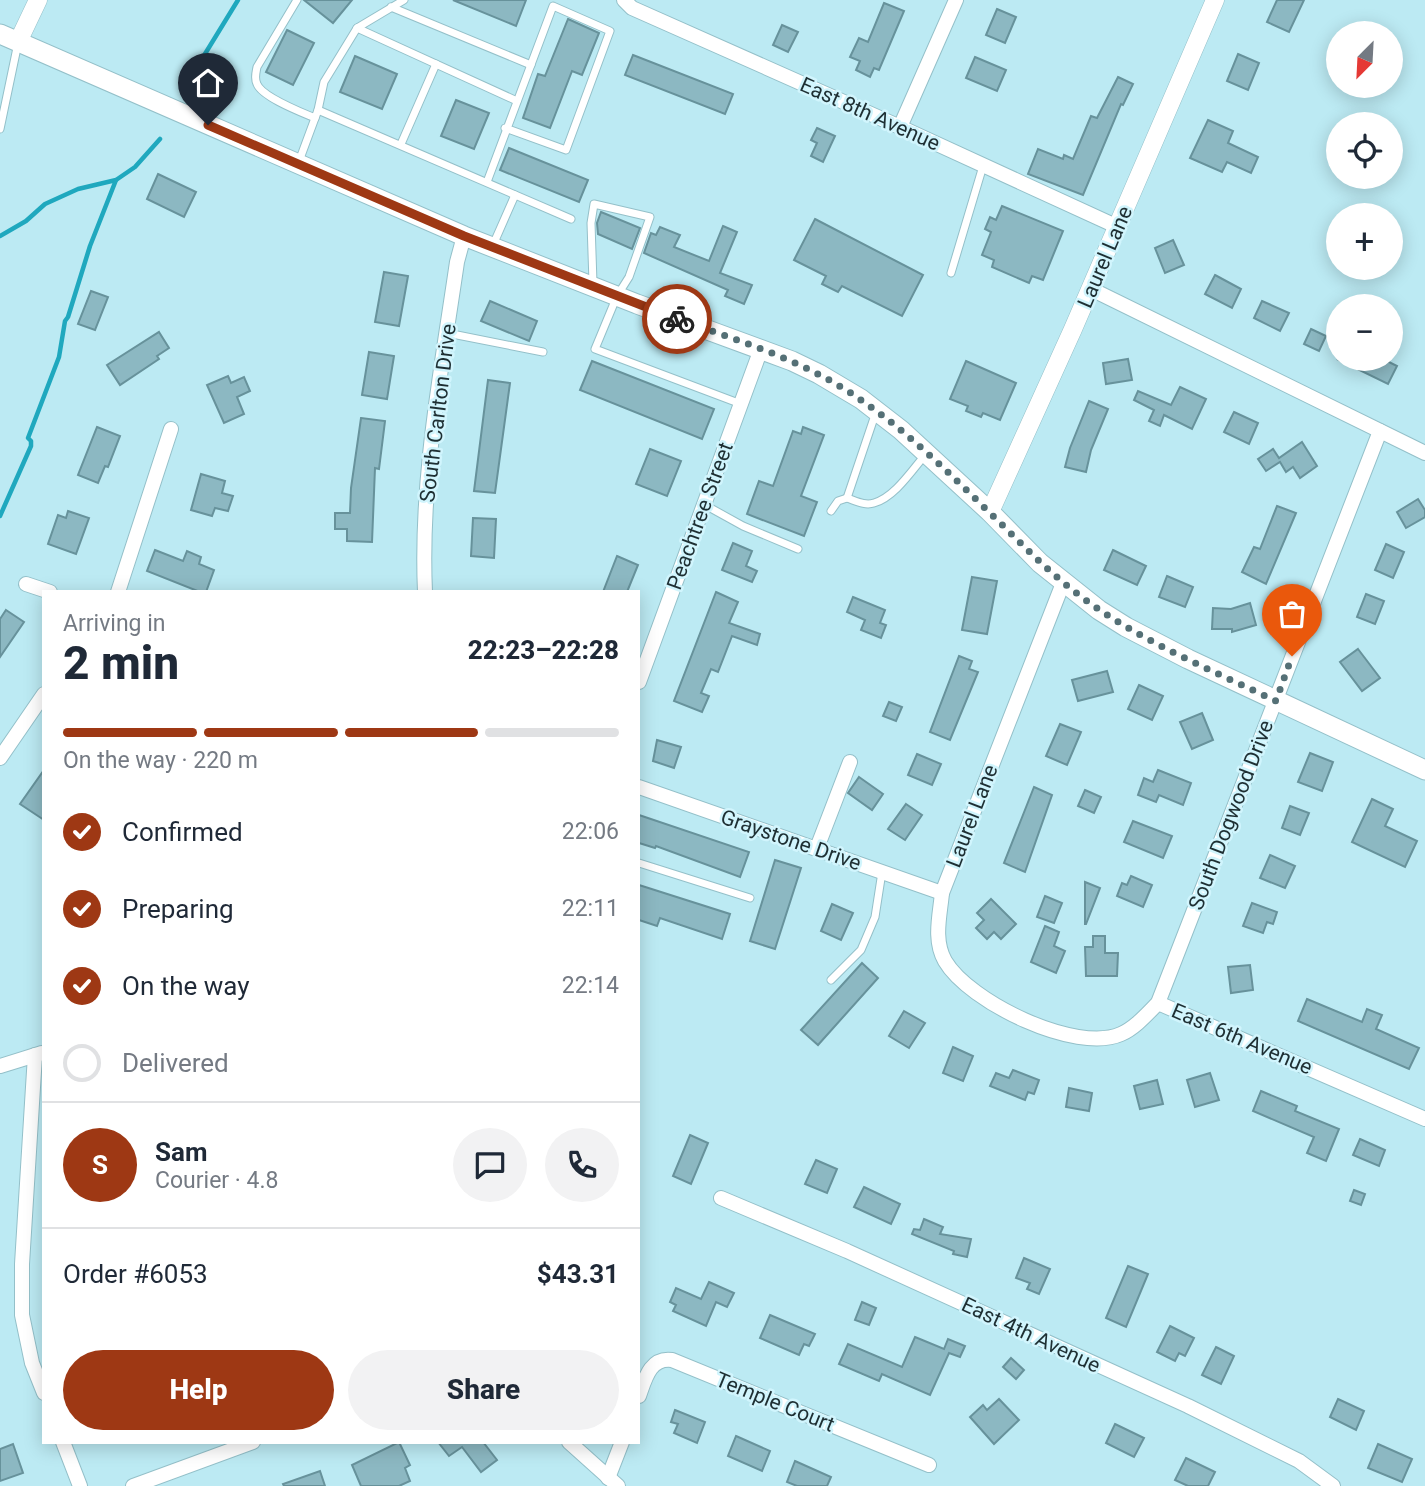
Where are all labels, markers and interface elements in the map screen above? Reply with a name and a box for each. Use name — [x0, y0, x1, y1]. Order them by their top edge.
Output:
north arrow — [1326, 21, 1404, 98]
map controls — [1326, 21, 1403, 371]
pin — [178, 53, 238, 125]
icon: home — [189, 64, 227, 102]
street label: East 8th Avenue — [796, 72, 944, 156]
button: locate — [1326, 112, 1403, 189]
street label: Laurel Lane — [1073, 203, 1137, 311]
button: + — [1326, 203, 1403, 280]
courier — [642, 284, 712, 354]
button: − — [1326, 294, 1403, 371]
icon: bike — [658, 300, 696, 338]
street label: South Carlton Drive — [415, 322, 461, 504]
street label: Peachtree Street — [662, 439, 738, 593]
pin — [1262, 584, 1322, 656]
icon: bag — [1273, 595, 1311, 633]
text: Arriving in — [63, 610, 166, 637]
text: 22:23–22:28 — [468, 635, 619, 665]
text: 2 min — [63, 636, 179, 690]
street label: South Dogwood Drive — [1184, 717, 1278, 913]
text: On the way · 220 m — [63, 747, 258, 774]
street label: Laurel Lane — [941, 761, 1003, 871]
street label: Graystone Drive — [718, 805, 864, 875]
icon: check — [63, 813, 101, 851]
text: Confirmed — [122, 817, 243, 847]
text: 22:06 — [562, 818, 619, 845]
icon: check — [63, 890, 101, 928]
text: Preparing — [122, 894, 234, 924]
text: 22:11 — [562, 895, 619, 922]
icon: check — [63, 967, 101, 1005]
text: On the way — [122, 971, 250, 1001]
text: 22:14 — [562, 972, 619, 999]
street label: East 6th Avenue — [1168, 999, 1316, 1079]
text: Delivered — [122, 1048, 229, 1078]
button: chat — [453, 1128, 527, 1202]
button: phone — [545, 1128, 619, 1202]
text: Sam — [155, 1137, 207, 1167]
text: S — [92, 1150, 108, 1180]
text: Courier · 4.8 — [155, 1167, 278, 1194]
text: Order #6053 — [63, 1259, 208, 1289]
text: $43.31 — [537, 1259, 619, 1289]
street label: East 4th Avenue — [958, 1292, 1104, 1378]
button: Help — [63, 1350, 334, 1430]
button: Share — [348, 1350, 619, 1430]
street label: Temple Court — [712, 1367, 838, 1437]

